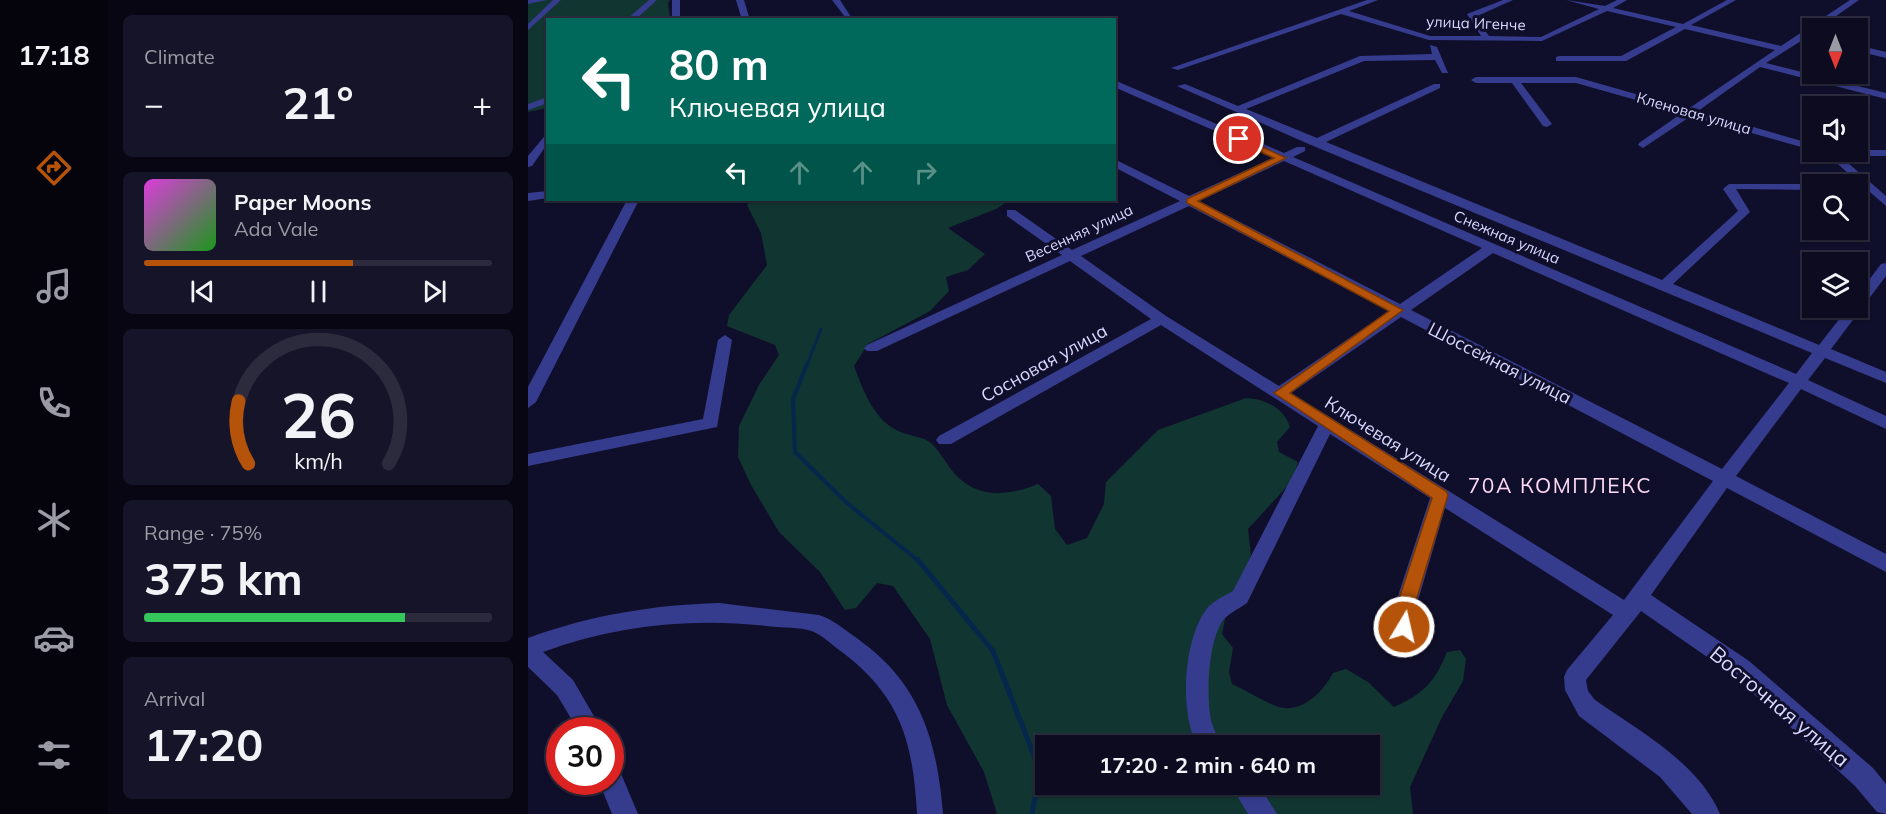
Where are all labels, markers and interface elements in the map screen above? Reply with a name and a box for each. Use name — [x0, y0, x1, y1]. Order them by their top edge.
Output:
street label: улица Игенче — [1426, 12, 1526, 34]
north arrow — [1802, 18, 1868, 84]
map controls — [1802, 18, 1868, 318]
text: 17:18 — [18, 38, 90, 72]
text: 80 m — [669, 38, 769, 91]
icon: left — [570, 42, 648, 120]
text: Climate — [144, 44, 215, 69]
text: 21° — [282, 74, 354, 130]
text: − — [144, 83, 164, 124]
text: + — [472, 83, 492, 124]
street label: Кленовая улица — [1635, 88, 1753, 138]
text: Ключевая улица — [669, 90, 886, 124]
button: sound — [1802, 96, 1868, 162]
pin — [1213, 113, 1264, 164]
icon: arrive — [1222, 122, 1255, 155]
icon: directions — [33, 147, 75, 189]
icon: left — [720, 156, 753, 189]
icon: ahead — [783, 156, 816, 189]
icon: ahead — [846, 156, 879, 189]
icon: right — [909, 156, 942, 189]
button: search — [1802, 174, 1868, 240]
text: Paper Moons — [234, 188, 372, 216]
street label: Весенняя улица — [1022, 200, 1136, 266]
street label: Снежная улица — [1451, 206, 1563, 268]
text: Ada Vale — [234, 216, 318, 241]
button: layers — [1802, 252, 1868, 318]
icon: music — [33, 265, 75, 307]
icon: previous — [186, 275, 219, 308]
icon: pause — [302, 275, 335, 308]
icon: next — [418, 275, 451, 308]
street label: Шоссейная улица — [1425, 317, 1575, 409]
street label: Сосновая улица — [977, 319, 1111, 407]
text: 26 — [281, 375, 355, 454]
icon: phone — [33, 382, 75, 424]
street label: Ключевая улица — [1321, 391, 1455, 487]
text: km/h — [294, 447, 342, 474]
district label: 70А КОМПЛЕКС — [1468, 472, 1652, 498]
icon: climate — [33, 499, 75, 541]
text: Range · 75% — [144, 520, 262, 545]
text: 375 km — [144, 550, 303, 606]
position arrow — [1372, 595, 1436, 659]
icon: car — [33, 617, 75, 659]
street label: Восточная улица — [1705, 640, 1855, 772]
text: Arrival — [144, 686, 205, 711]
text: 17:20 — [144, 716, 263, 772]
speed limit sign: 30 — [546, 717, 624, 795]
icon: filters — [33, 734, 75, 776]
text: 17:20 · 2 min · 640 m — [1099, 751, 1316, 779]

